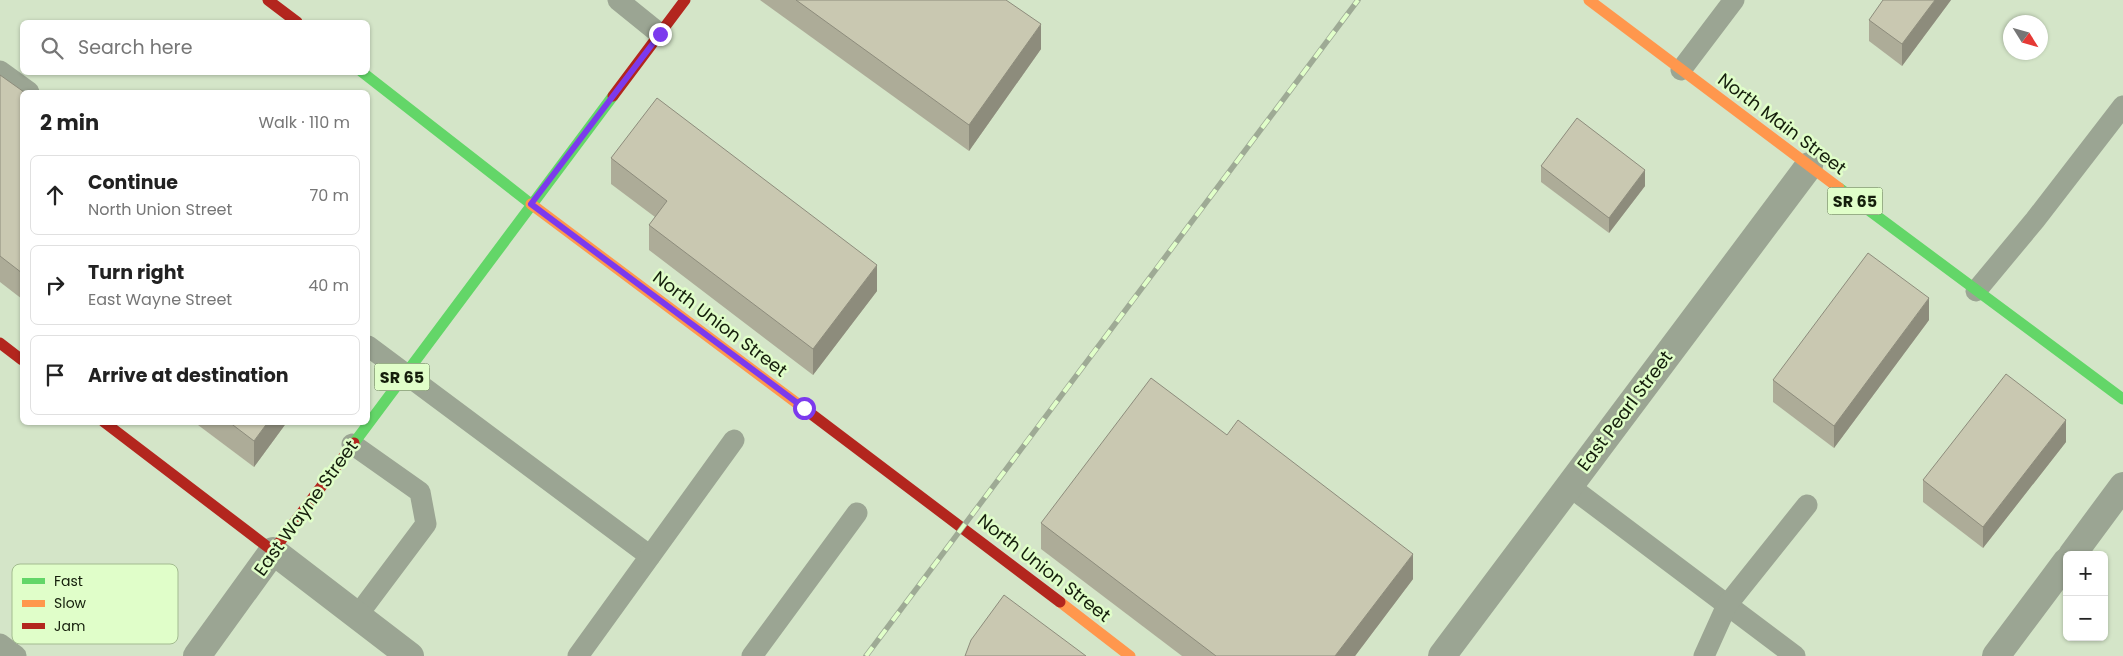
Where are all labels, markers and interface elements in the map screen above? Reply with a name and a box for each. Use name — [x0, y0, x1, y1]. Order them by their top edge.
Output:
north arrow — [2003, 15, 2048, 60]
search box — [20, 20, 370, 75]
route end — [649, 23, 672, 46]
icon: search — [38, 34, 66, 62]
text: Search here — [78, 34, 192, 61]
street label: North Main Street — [1713, 67, 1852, 180]
text: 2 min — [40, 108, 99, 137]
text: Walk · 110 m — [258, 111, 350, 134]
text: Continue — [88, 169, 178, 196]
icon: ahead — [41, 181, 69, 209]
text: 70 m — [309, 184, 349, 207]
road number: SR 65 — [1828, 188, 1882, 215]
text: North Union Street — [88, 198, 232, 221]
text: Turn right — [88, 259, 184, 286]
street label: North Union Street — [648, 265, 793, 382]
icon: right — [41, 271, 69, 299]
text: 40 m — [308, 274, 349, 297]
text: East Wayne Street — [88, 288, 232, 311]
street label: East Pearl Street — [1571, 345, 1678, 476]
icon: arrive — [41, 361, 69, 389]
text: Arrive at destination — [88, 362, 289, 389]
road number: SR 65 — [374, 364, 430, 391]
route start — [793, 397, 816, 420]
street label: East Wayne Street — [248, 435, 363, 581]
street label: North Union Street — [973, 508, 1116, 627]
map controls — [2063, 551, 2108, 641]
button: + — [2063, 551, 2108, 596]
legend — [12, 564, 178, 644]
text: Fast — [54, 571, 83, 591]
text: Slow — [54, 593, 87, 613]
button: − — [2063, 596, 2108, 641]
text: Jam — [54, 616, 85, 636]

